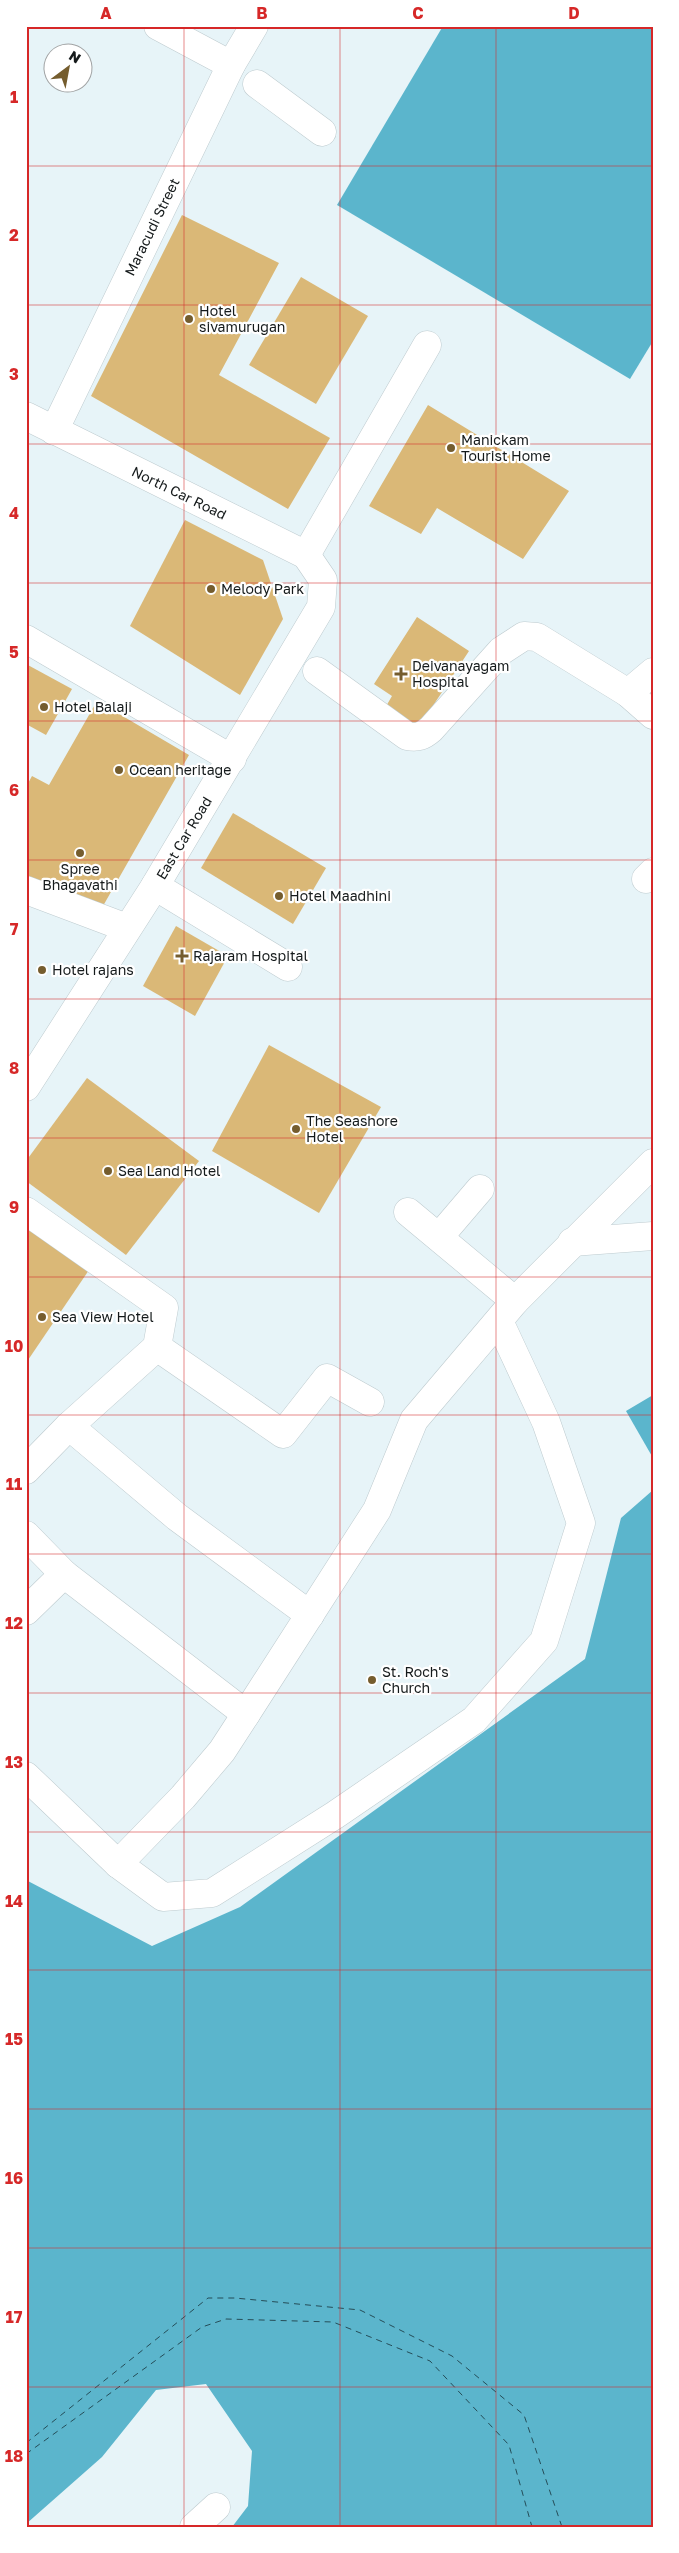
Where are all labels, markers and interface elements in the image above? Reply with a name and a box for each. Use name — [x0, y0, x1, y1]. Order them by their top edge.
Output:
text: A — [100, 3, 112, 23]
text: B — [256, 3, 268, 23]
text: C — [412, 3, 424, 23]
text: D — [568, 3, 580, 23]
north arrow — [42, 42, 92, 92]
text: N — [66, 47, 84, 67]
text: 1 — [10, 87, 18, 107]
street label: Maracudi Street — [121, 175, 183, 278]
text: 2 — [9, 225, 19, 245]
place label: Hotel sivamurugan — [199, 302, 285, 335]
marker: Hotel sivamurugan — [183, 313, 195, 325]
text: 3 — [9, 364, 19, 384]
place label: Manickam Tourist Home — [461, 431, 551, 464]
marker: Manickam Tourist Home — [445, 442, 457, 454]
street label: North Car Road — [129, 462, 229, 523]
text: 4 — [9, 503, 19, 523]
place label: Melody Park — [221, 580, 304, 597]
marker: Melody Park — [205, 583, 217, 595]
text: 5 — [9, 642, 19, 662]
place label: Deivanayagam Hospital — [412, 657, 509, 690]
marker: Deivanayagam Hospital — [394, 667, 408, 681]
place label: Hotel Balaji — [54, 698, 132, 715]
marker: Hotel Balaji — [38, 701, 50, 713]
place label: Ocean heritage — [129, 761, 231, 778]
marker: Ocean heritage — [113, 764, 125, 776]
text: 6 — [9, 780, 19, 800]
street label: East Car Road — [152, 793, 215, 882]
marker: Spree Bhagavathi — [74, 847, 86, 859]
place label: Spree Bhagavathi — [42, 860, 118, 893]
place label: Hotel Maadhini — [289, 887, 391, 904]
marker: Hotel Maadhini — [273, 890, 285, 902]
text: 7 — [10, 919, 19, 939]
place label: Rajaram Hospital — [193, 947, 308, 964]
marker: Rajaram Hospital — [175, 949, 189, 963]
place label: Hotel rajans — [52, 961, 134, 978]
marker: Hotel rajans — [36, 964, 48, 976]
text: 8 — [9, 1058, 19, 1078]
place label: The Seashore Hotel — [306, 1112, 398, 1145]
marker: The Seashore Hotel — [290, 1123, 302, 1135]
place label: Sea Land Hotel — [118, 1162, 220, 1179]
marker: Sea Land Hotel — [102, 1165, 114, 1177]
text: 9 — [9, 1197, 19, 1217]
place label: Sea View Hotel — [52, 1308, 154, 1325]
marker: Sea View Hotel — [36, 1311, 48, 1323]
text: 10 — [5, 1336, 23, 1356]
text: 11 — [6, 1474, 22, 1494]
text: 12 — [5, 1613, 23, 1633]
place label: St. Roch's Church — [382, 1663, 449, 1696]
marker: St. Roch's Church — [366, 1674, 378, 1686]
text: 13 — [5, 1752, 23, 1772]
text: 14 — [5, 1891, 23, 1911]
text: 15 — [5, 2029, 23, 2049]
text: 16 — [5, 2168, 23, 2188]
text: 17 — [6, 2307, 23, 2327]
text: 18 — [5, 2446, 23, 2466]

